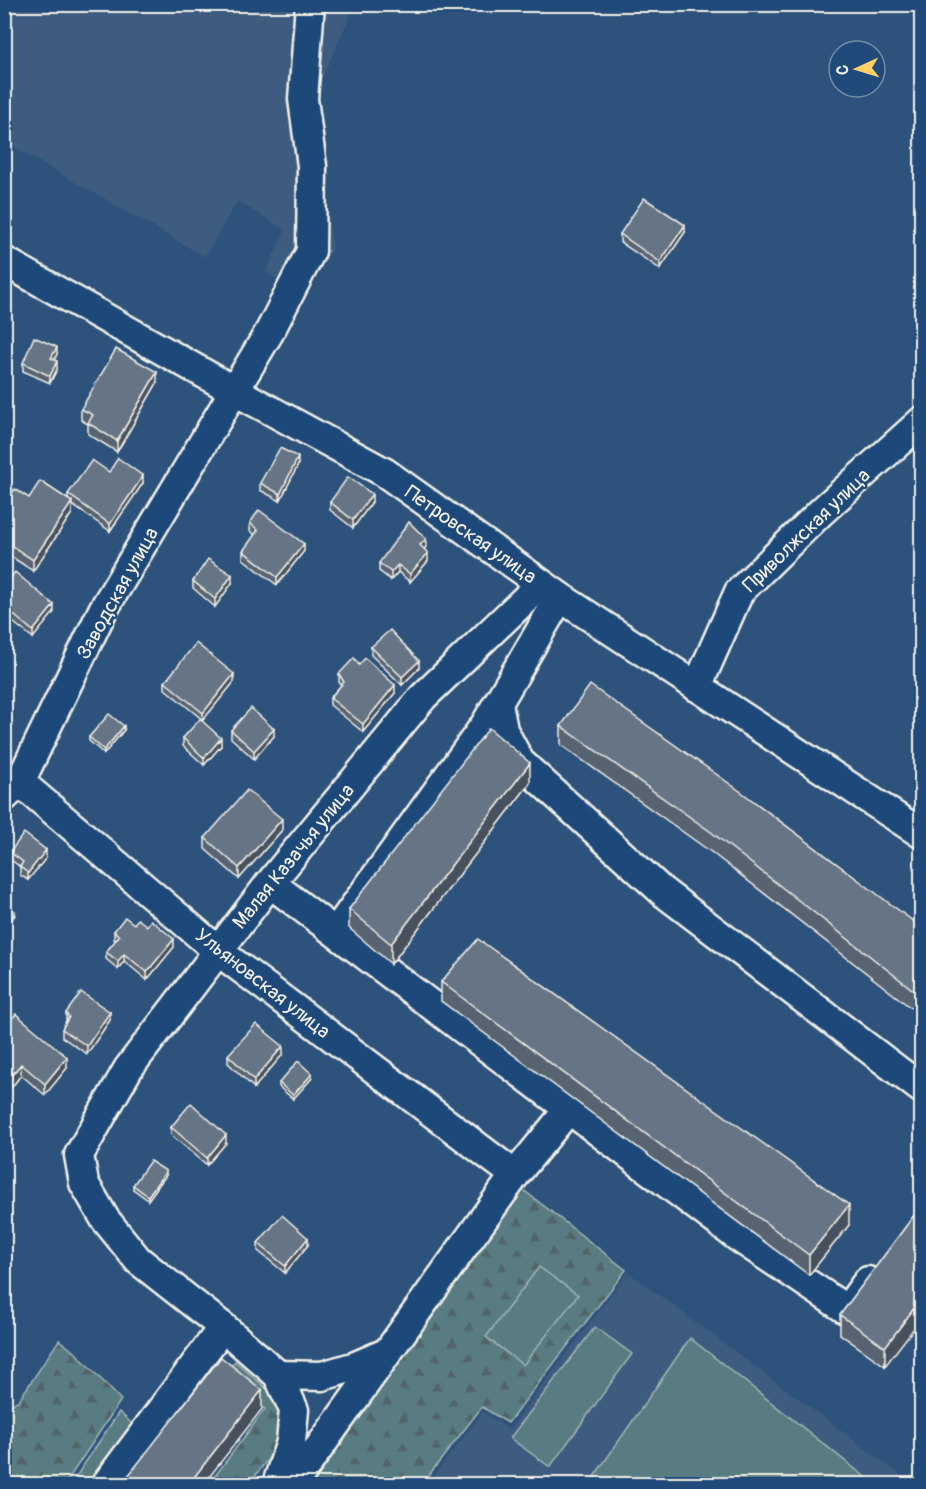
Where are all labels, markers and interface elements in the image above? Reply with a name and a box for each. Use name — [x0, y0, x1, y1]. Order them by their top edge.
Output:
north arrow — [827, 39, 887, 99]
text: С — [833, 64, 853, 76]
street label: Приволжская улица — [737, 463, 875, 598]
street label: Петровская улица — [400, 480, 541, 589]
street label: Заводская улица — [71, 523, 164, 664]
street label: Малая Казачья улица — [227, 779, 360, 934]
street label: Ульяновская улица — [190, 923, 335, 1044]

